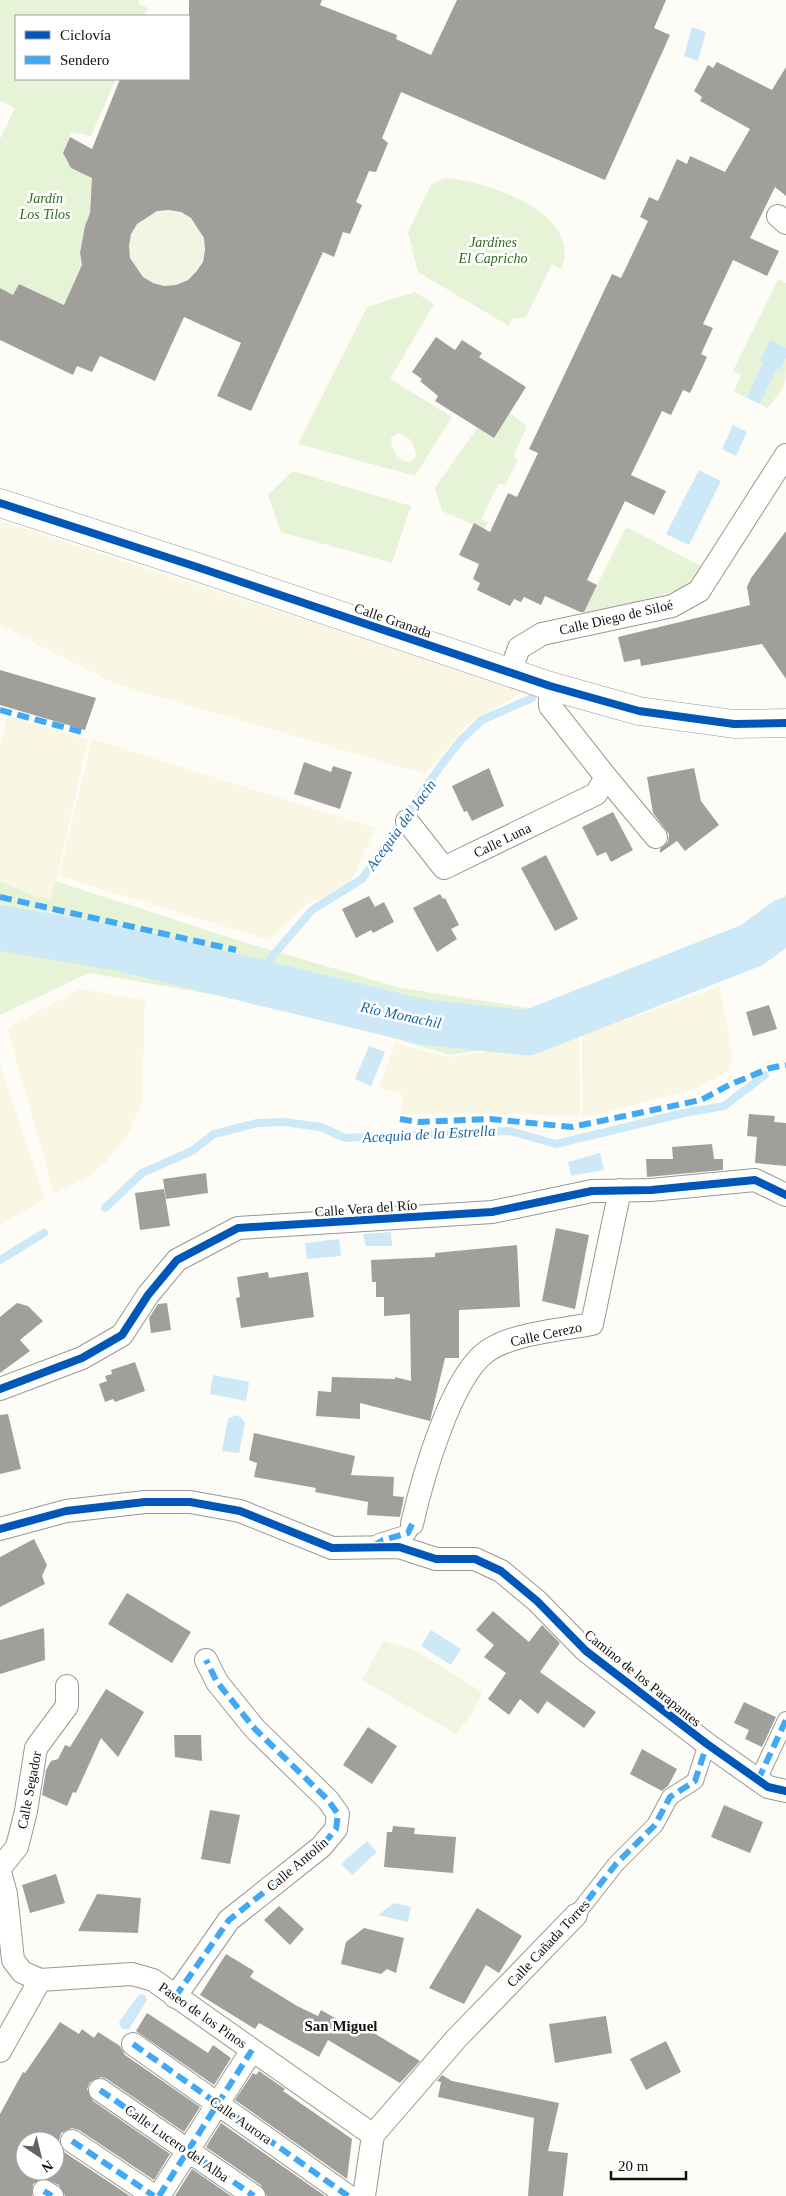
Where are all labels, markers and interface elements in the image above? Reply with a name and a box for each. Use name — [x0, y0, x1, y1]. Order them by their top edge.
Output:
legend — [15, 15, 190, 80]
text: Ciclovía — [60, 27, 111, 43]
text: Sendero — [60, 52, 109, 68]
park label: Jardín Los Tilos — [19, 191, 71, 222]
park label: Jardínes El Capricho — [458, 235, 527, 266]
street label: Calle Diego de Siloé — [558, 597, 674, 638]
street label: Calle Granada — [352, 600, 434, 641]
water label: Acequia del Jacín — [362, 777, 439, 874]
street label: Calle Luna — [471, 820, 534, 861]
water label: Río Monachil — [358, 998, 443, 1031]
water label: Acequia de la Estrella — [361, 1123, 496, 1146]
street label: Calle Vera del Río — [314, 1197, 418, 1220]
street label: Calle Cerezo — [509, 1320, 583, 1349]
street label: Camino de los Parapantes — [582, 1627, 704, 1730]
street label: Calle Segador — [15, 1750, 44, 1830]
street label: Calle Antolín — [264, 1835, 331, 1894]
street label: Calle Cañada Torres — [504, 1897, 593, 1990]
street label: Paseo de los Pinos — [156, 1979, 250, 2051]
district label: San Miguel — [305, 2018, 377, 2034]
street label: Calle Aurora — [207, 2094, 275, 2148]
street label: Calle Lucero del Alba — [122, 2102, 232, 2185]
north arrow — [15, 2131, 65, 2181]
scale bar — [611, 2148, 686, 2180]
text: N — [39, 2157, 56, 2175]
text: 20 m — [618, 2158, 649, 2174]

